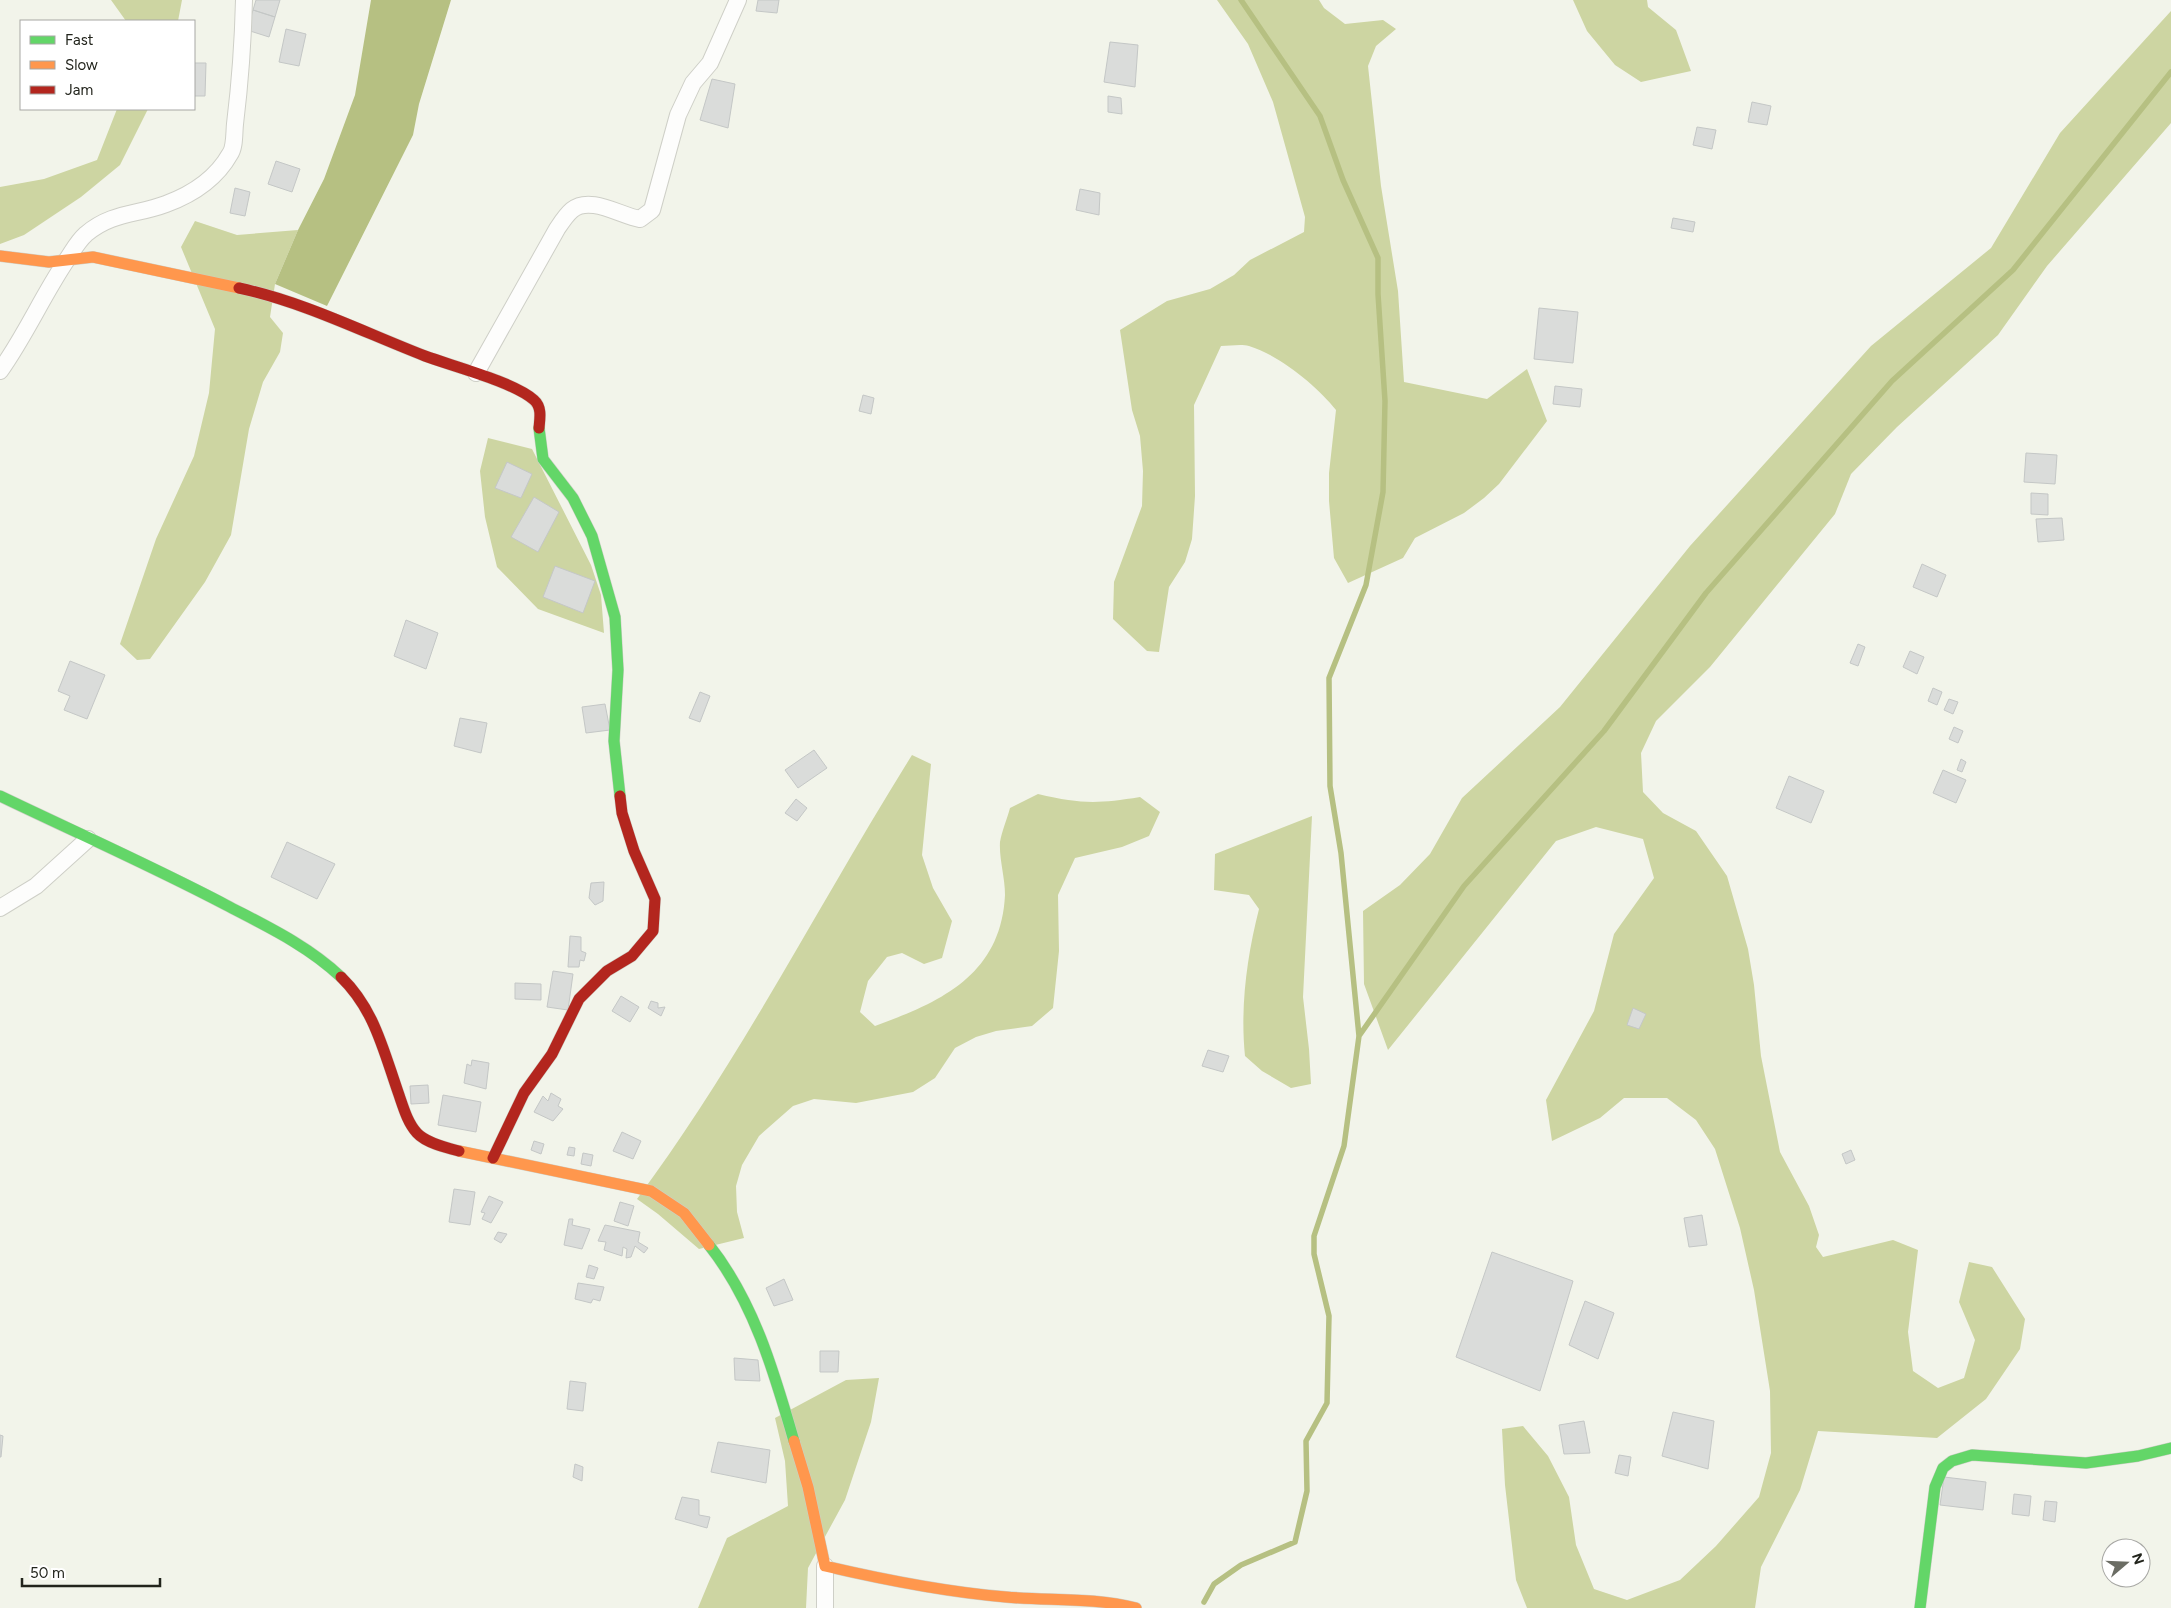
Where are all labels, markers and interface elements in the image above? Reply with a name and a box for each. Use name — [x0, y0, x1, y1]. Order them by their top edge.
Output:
legend — [20, 20, 195, 110]
text: Fast — [65, 31, 94, 49]
text: Slow — [65, 56, 98, 74]
text: Jam — [65, 81, 93, 99]
north arrow — [2101, 1538, 2151, 1588]
text: N — [2128, 1551, 2148, 1567]
scale bar — [22, 1556, 160, 1588]
text: 50 m — [30, 1564, 65, 1582]

